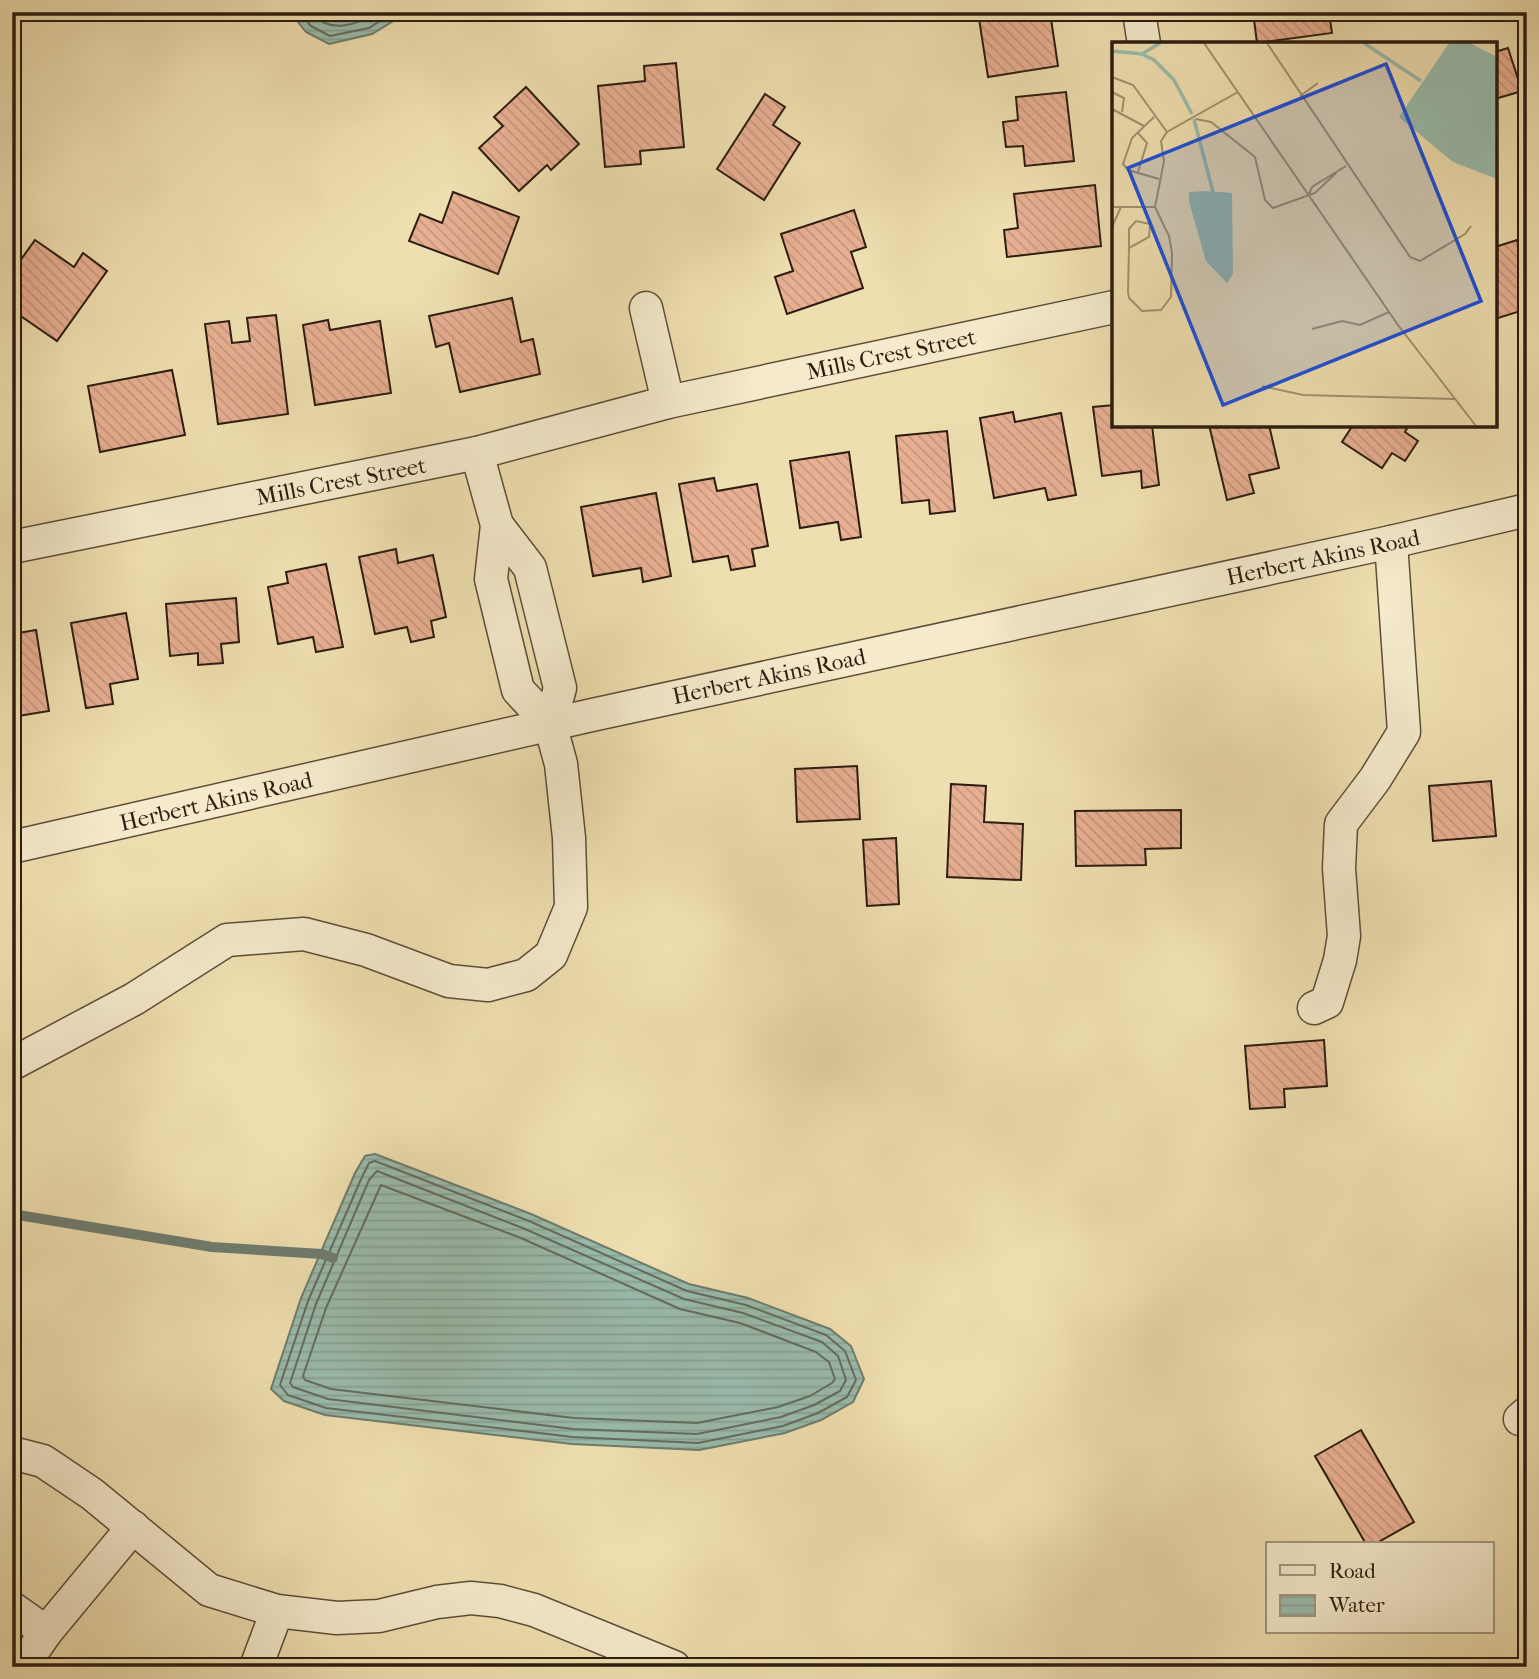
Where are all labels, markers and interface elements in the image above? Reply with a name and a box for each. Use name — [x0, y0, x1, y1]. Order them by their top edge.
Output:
inset map — [1112, 42, 1497, 427]
street label: Mills Crest Street — [804, 323, 978, 386]
street label: Mills Crest Street — [254, 452, 428, 511]
street label: Herbert Akins Road — [1224, 524, 1423, 591]
street label: Herbert Akins Road — [670, 643, 869, 710]
street label: Herbert Akins Road — [117, 766, 316, 837]
legend — [1266, 1542, 1494, 1634]
text: Road — [1329, 1559, 1376, 1583]
text: Water — [1328, 1593, 1385, 1617]

